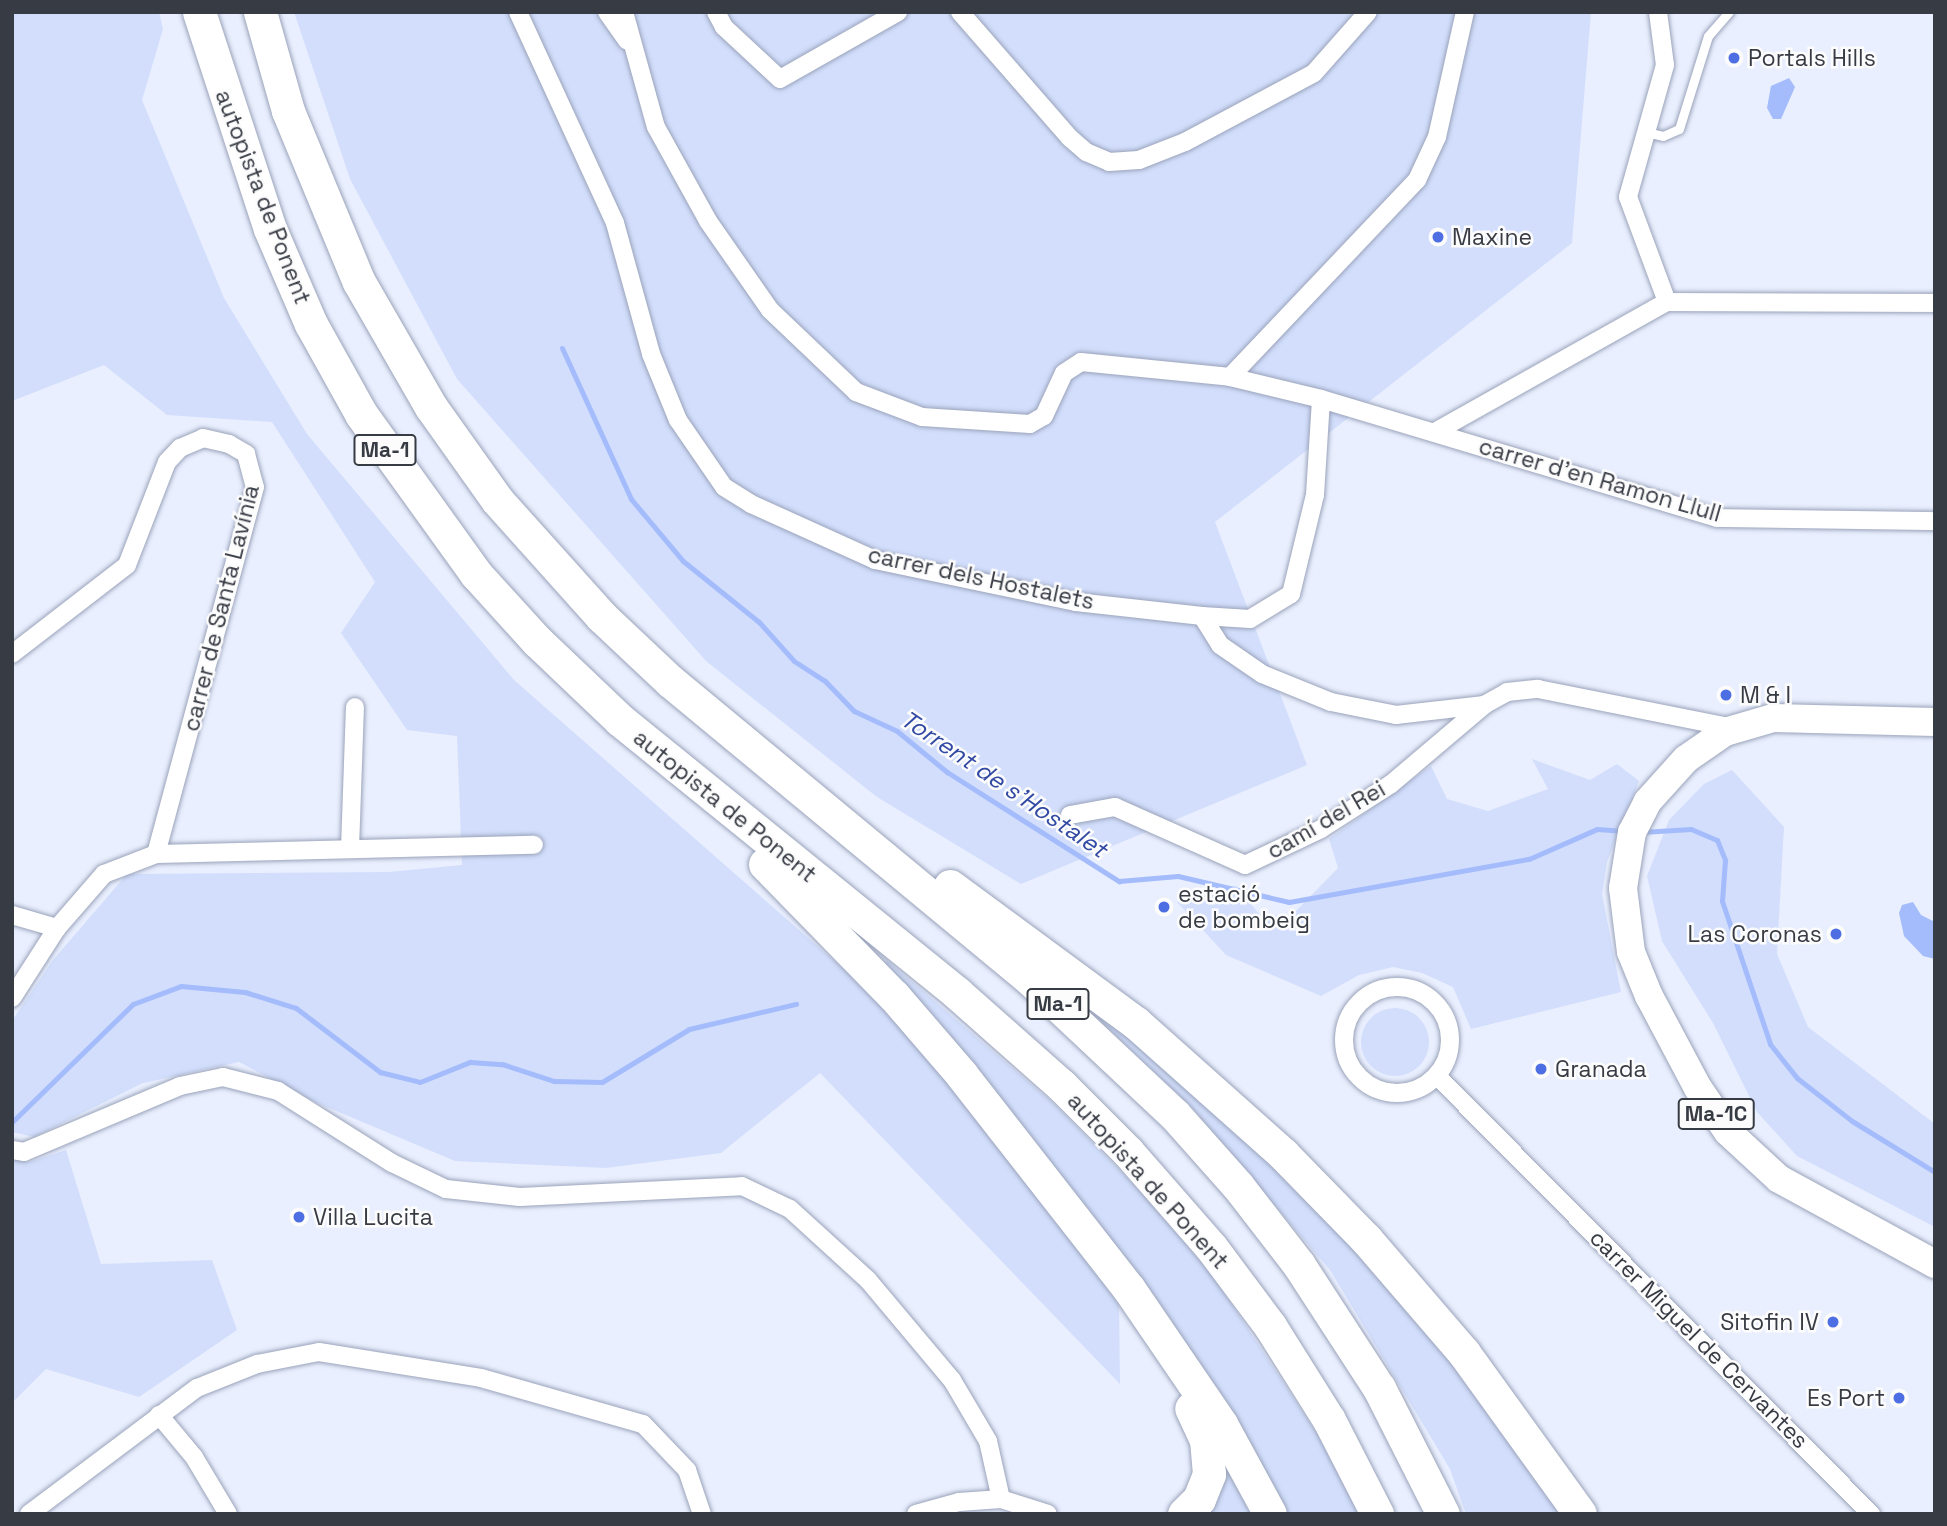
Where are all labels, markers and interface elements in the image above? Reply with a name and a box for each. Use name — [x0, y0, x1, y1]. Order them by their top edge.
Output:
place label: Portals Hills — [1748, 44, 1876, 72]
marker: Portals Hills — [1726, 50, 1742, 66]
street label: autopista de Ponent — [209, 86, 317, 308]
place label: Maxine — [1452, 223, 1532, 251]
marker: Maxine — [1430, 229, 1446, 245]
street label: carrer d'en Ramon Llull — [1476, 432, 1724, 528]
road number: Ma-1 — [352, 433, 418, 468]
street label: carrer de Santa Lavínia — [177, 482, 265, 734]
street label: carrer dels Hostalets — [865, 541, 1097, 615]
place label: M & I — [1740, 681, 1791, 709]
marker: M & I — [1718, 687, 1734, 703]
water label: Torrent de s'Hostalet — [895, 704, 1113, 864]
street label: autopista de Ponent — [628, 724, 822, 888]
street label: camí del Rei — [1262, 775, 1390, 865]
place label: estació de bombeig — [1178, 880, 1310, 934]
marker: estació de bombeig — [1156, 899, 1172, 915]
place label: Las Coronas — [1687, 920, 1822, 948]
marker: Las Coronas — [1828, 926, 1844, 942]
road number: Ma-1 — [1025, 986, 1091, 1021]
place label: Granada — [1555, 1055, 1647, 1083]
marker: Granada — [1533, 1061, 1549, 1077]
street label: autopista de Ponent — [1062, 1087, 1234, 1275]
road number: Ma-1C — [1678, 1096, 1754, 1132]
place label: Villa Lucita — [313, 1203, 433, 1231]
marker: Villa Lucita — [291, 1209, 307, 1225]
street label: carrer Miguel de Cervantes — [1584, 1224, 1814, 1454]
place label: Sitofin IV — [1720, 1308, 1819, 1336]
marker: Sitofin IV — [1825, 1314, 1841, 1330]
place label: Es Port — [1807, 1384, 1885, 1412]
marker: Es Port — [1891, 1390, 1907, 1406]

